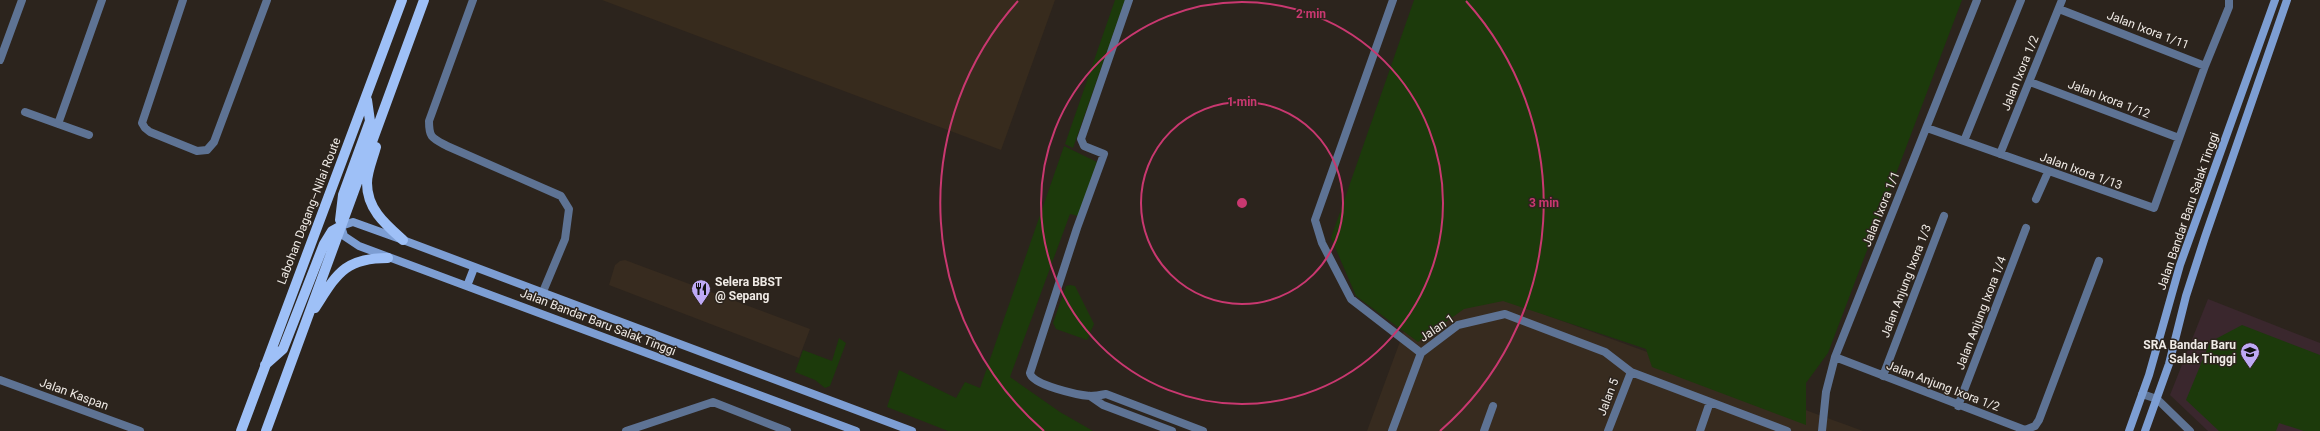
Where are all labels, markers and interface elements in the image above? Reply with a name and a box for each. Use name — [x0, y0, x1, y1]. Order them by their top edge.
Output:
text: 2 min — [1296, 7, 1326, 21]
street label: Jalan Ixora 1/11 — [2105, 8, 2191, 52]
street label: Jalan Ixora 1/2 — [1999, 33, 2042, 113]
street label: Jalan Ixora 1/12 — [2066, 77, 2152, 121]
text: 1 min — [1227, 95, 1257, 109]
street label: Jalan Bandar Baru Salak Tinggi — [2154, 130, 2222, 292]
street label: Labohan Dagang–Nilai Route — [274, 136, 344, 286]
street label: Jalan Ixora 1/13 — [2038, 150, 2124, 192]
street label: Jalan Ixora 1/1 — [1860, 169, 1902, 249]
centre of rings — [1235, 196, 1249, 210]
text: 3 min — [1529, 196, 1559, 210]
street label: Jalan Anjung Ixora 1/3 — [1878, 222, 1934, 340]
street label: Jalan Anjung Ixora 1/4 — [1953, 254, 2009, 372]
place label: Selera BBST @ Sepang — [715, 275, 783, 303]
restaurant icon: Selera BBST @ Sepang — [690, 278, 712, 306]
street label: Jalan Bandar Baru Salak Tinggi — [518, 286, 678, 358]
street label: Jalan 1 — [1417, 311, 1457, 345]
place label: SRA Bandar Baru Salak Tinggi — [2143, 338, 2236, 366]
school or university icon: SRA Bandar Baru Salak Tinggi — [2239, 341, 2261, 369]
street label: Jalan Anjung Ixora 1/2 — [1884, 358, 2002, 414]
street label: Jalan Kaspan — [38, 375, 110, 413]
street label: Jalan 5 — [1594, 376, 1622, 418]

